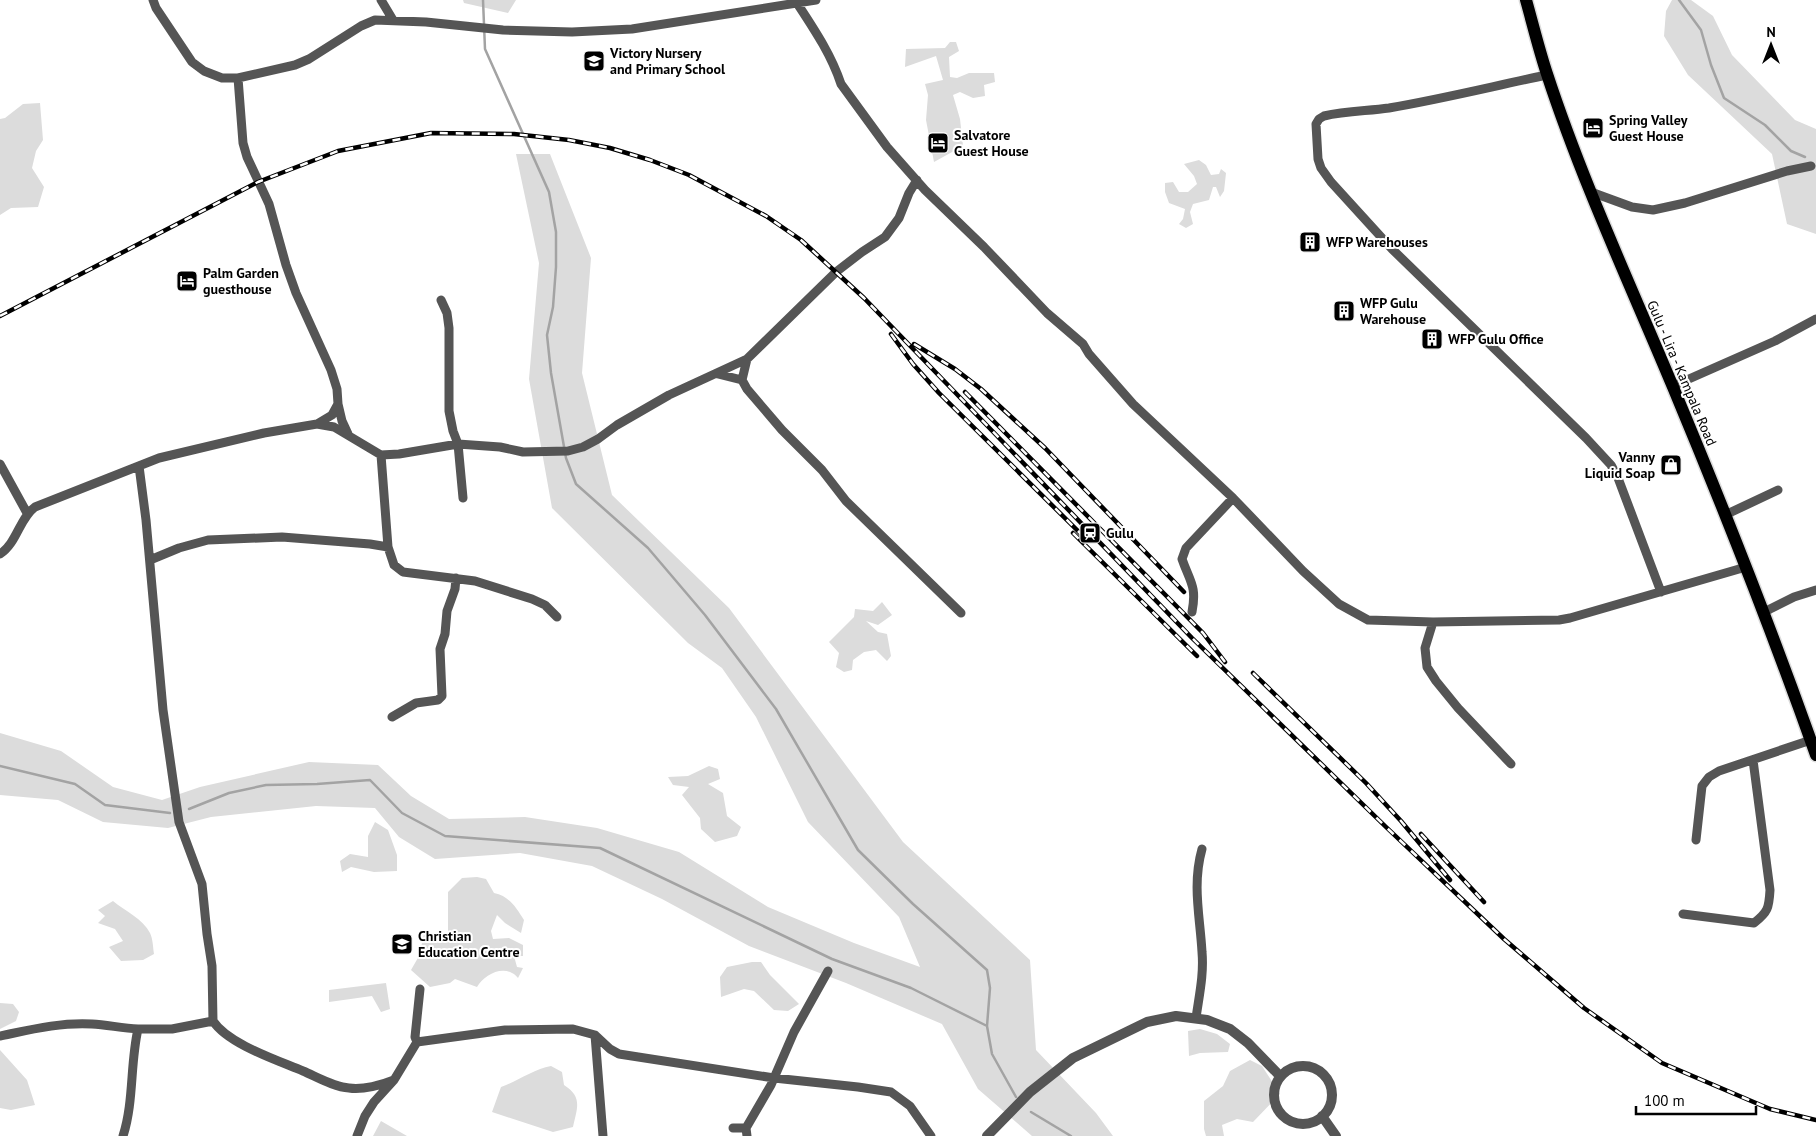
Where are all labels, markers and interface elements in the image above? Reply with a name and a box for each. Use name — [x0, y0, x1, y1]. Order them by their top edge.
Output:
north arrow — [1746, 20, 1796, 70]
text: N — [1766, 23, 1776, 41]
place label: Victory Nursery and Primary School — [609, 44, 726, 78]
school or university icon: Victory Nursery and Primary School — [582, 49, 606, 73]
place label: Spring Valley Guest House — [1609, 111, 1688, 145]
hotel icon: Spring Valley Guest House — [1581, 116, 1605, 140]
place label: Salvatore Guest House — [954, 126, 1029, 160]
hotel icon: Salvatore Guest House — [926, 131, 950, 155]
building icon: WFP Warehouses — [1298, 230, 1322, 254]
place label: WFP Warehouses — [1326, 233, 1428, 251]
place label: Palm Garden guesthouse — [203, 264, 279, 298]
hotel icon: Palm Garden guesthouse — [175, 269, 199, 293]
place label: WFP Gulu Warehouse — [1360, 294, 1426, 328]
street label: Gulu - Lira - Kampala Road — [1643, 298, 1721, 448]
building icon: WFP Gulu Warehouse — [1332, 299, 1356, 323]
building icon: WFP Gulu Office — [1420, 327, 1444, 351]
place label: WFP Gulu Office — [1448, 330, 1544, 348]
place label: Vanny Liquid Soap — [1585, 448, 1655, 482]
shop icon: Vanny Liquid Soap — [1659, 453, 1683, 477]
station icon: Gulu — [1078, 521, 1102, 545]
place label: Gulu — [1106, 524, 1134, 542]
place label: Christian Education Centre — [418, 927, 520, 961]
school or university icon: Christian Education Centre — [390, 932, 414, 956]
scale bar — [1636, 1084, 1756, 1116]
text: 100 m — [1644, 1091, 1685, 1110]

